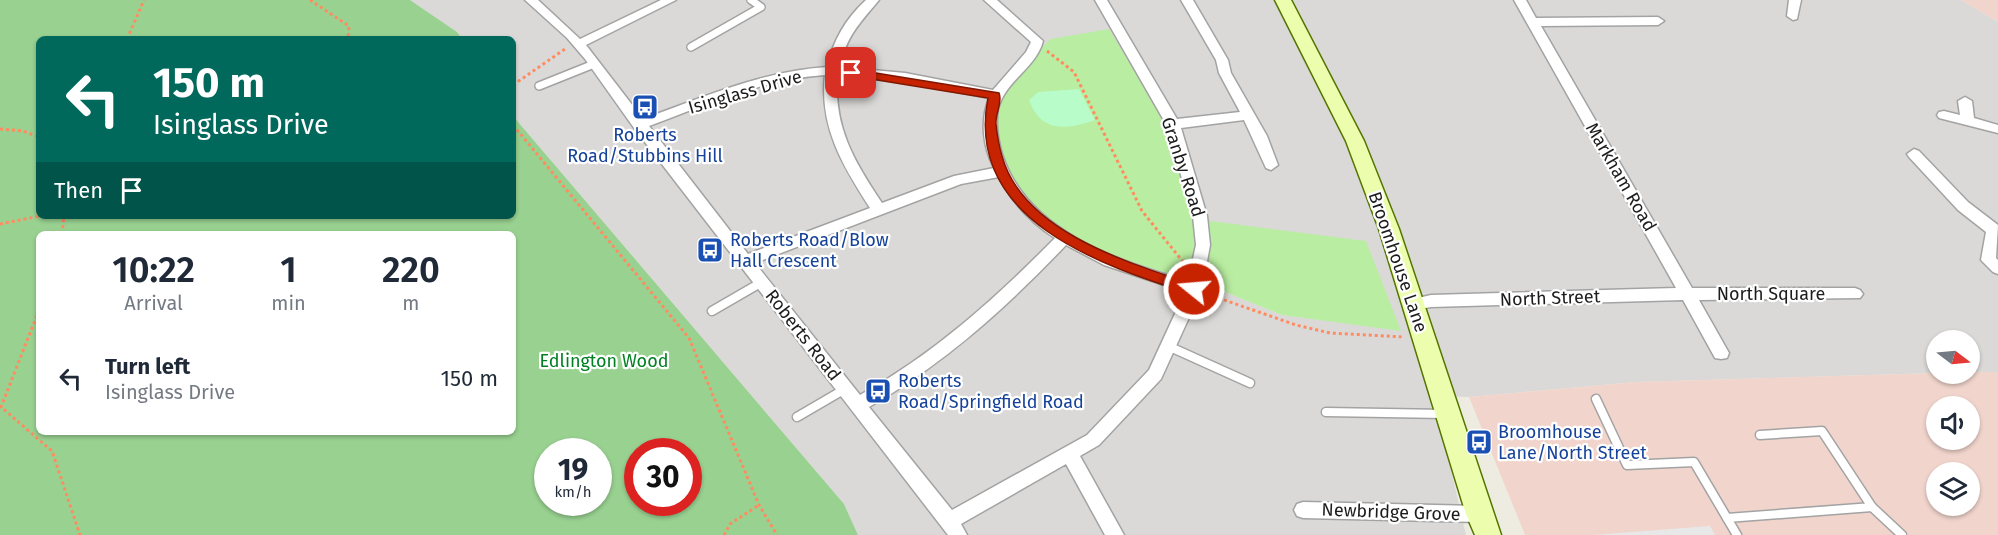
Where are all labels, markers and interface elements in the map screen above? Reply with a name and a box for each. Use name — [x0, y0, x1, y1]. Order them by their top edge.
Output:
pin — [825, 47, 876, 98]
icon: arrive — [834, 56, 867, 89]
text: 150 m — [153, 58, 265, 108]
icon: left — [54, 60, 132, 138]
street label: Isinglass Drive — [686, 65, 804, 119]
bus stop icon: Roberts Road/Stubbins Hill — [630, 92, 660, 122]
text: Isinglass Drive — [153, 109, 329, 141]
street label: Granby Road — [1157, 114, 1209, 220]
street label: Markham Road — [1581, 119, 1661, 235]
place label: Roberts Road/Stubbins Hill — [567, 124, 723, 167]
icon: arrive — [115, 174, 148, 207]
text: Then — [54, 177, 103, 204]
street label: Broomhouse Lane — [1364, 189, 1432, 335]
place label: Roberts Road/Blow Hall Crescent — [730, 229, 889, 272]
bus stop icon: Roberts Road/Blow Hall Crescent — [695, 235, 725, 265]
text: 10:22 — [112, 248, 195, 292]
text: 1 — [280, 248, 297, 292]
text: 220 — [382, 248, 440, 292]
position arrow — [1162, 257, 1226, 321]
street label: North Square — [1717, 283, 1825, 305]
street label: Roberts Road — [761, 285, 845, 385]
street label: North Street — [1499, 285, 1601, 311]
text: Arrival — [124, 291, 183, 315]
text: min — [271, 291, 306, 315]
text: m — [402, 291, 419, 315]
north arrow — [1926, 330, 1980, 384]
map controls — [1926, 330, 1980, 516]
park label: Edlington Wood — [540, 350, 668, 372]
text: Turn left — [105, 353, 190, 380]
icon: left — [54, 362, 87, 395]
text: 150 m — [440, 365, 498, 392]
place label: Roberts Road/Springfield Road — [898, 370, 1084, 413]
bus stop icon: Roberts Road/Springfield Road — [863, 376, 893, 406]
text: Isinglass Drive — [105, 380, 235, 404]
button: sound — [1926, 396, 1980, 450]
place label: Broomhouse Lane/North Street — [1498, 421, 1647, 464]
bus stop icon: Broomhouse Lane/North Street — [1464, 427, 1494, 457]
speed limit sign: 30 — [624, 438, 702, 516]
text: 19 — [558, 452, 588, 488]
button: layers — [1926, 462, 1980, 516]
text: km/h — [554, 483, 592, 501]
street label: Newbridge Grove — [1321, 499, 1461, 525]

